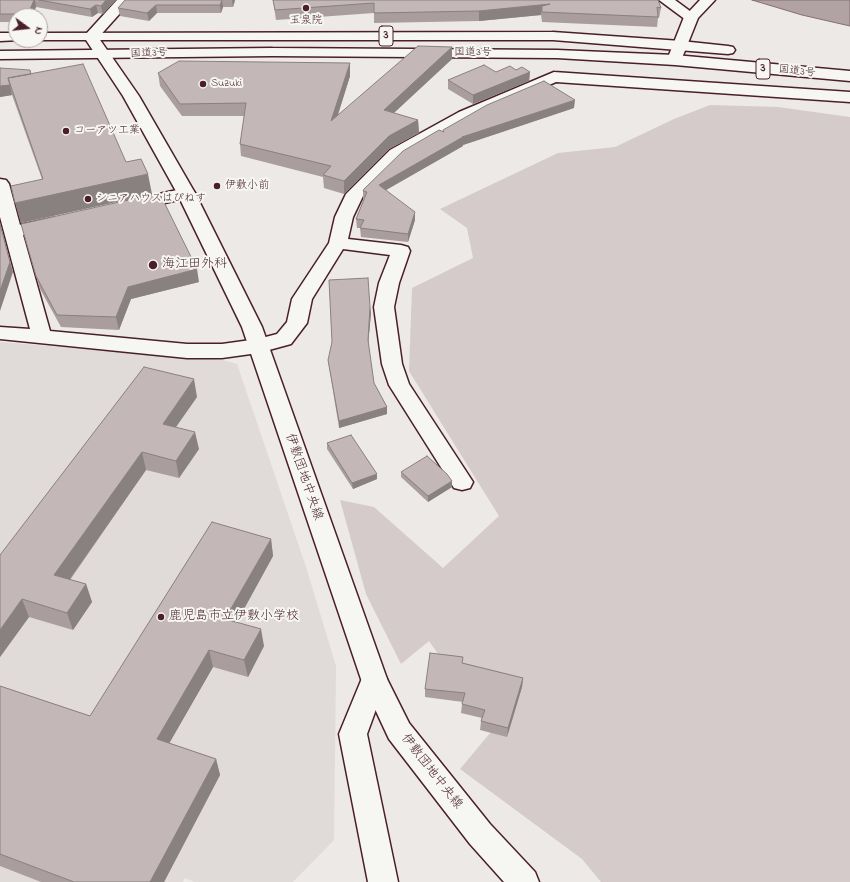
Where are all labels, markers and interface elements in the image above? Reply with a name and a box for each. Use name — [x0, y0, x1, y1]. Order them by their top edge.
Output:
marker: 玉泉院 — [301, 3, 311, 13]
north arrow — [8, 8, 48, 48]
place label: 玉泉院 — [290, 14, 322, 28]
text: N — [30, 25, 47, 37]
road number: 3 — [379, 26, 393, 46]
street label: 国道3号 — [454, 46, 492, 60]
street label: 国道3号 — [130, 47, 168, 61]
road number: 3 — [756, 59, 770, 79]
street label: 国道3号 — [778, 63, 816, 81]
place label: Suzuki — [211, 77, 242, 91]
marker: Suzuki — [198, 79, 208, 89]
place label: コーアツ工業 — [74, 124, 140, 138]
marker: コーアツ工業 — [61, 126, 71, 136]
place label: 伊敷小前 — [225, 179, 269, 193]
marker: 伊敷小前 — [212, 181, 222, 191]
place label: シニアハウスはぴねす — [96, 192, 206, 206]
marker: シニアハウスはぴねす — [83, 194, 93, 204]
place label: 海江田外科 — [162, 257, 227, 273]
marker: 海江田外科 — [147, 259, 159, 271]
street label: 伊敷団地中央線 — [281, 431, 325, 523]
place label: 鹿児島市立伊敷小学校 — [169, 609, 299, 625]
marker: 鹿児島市立伊敷小学校 — [156, 612, 166, 622]
street label: 伊敷団地中央線 — [397, 731, 465, 813]

